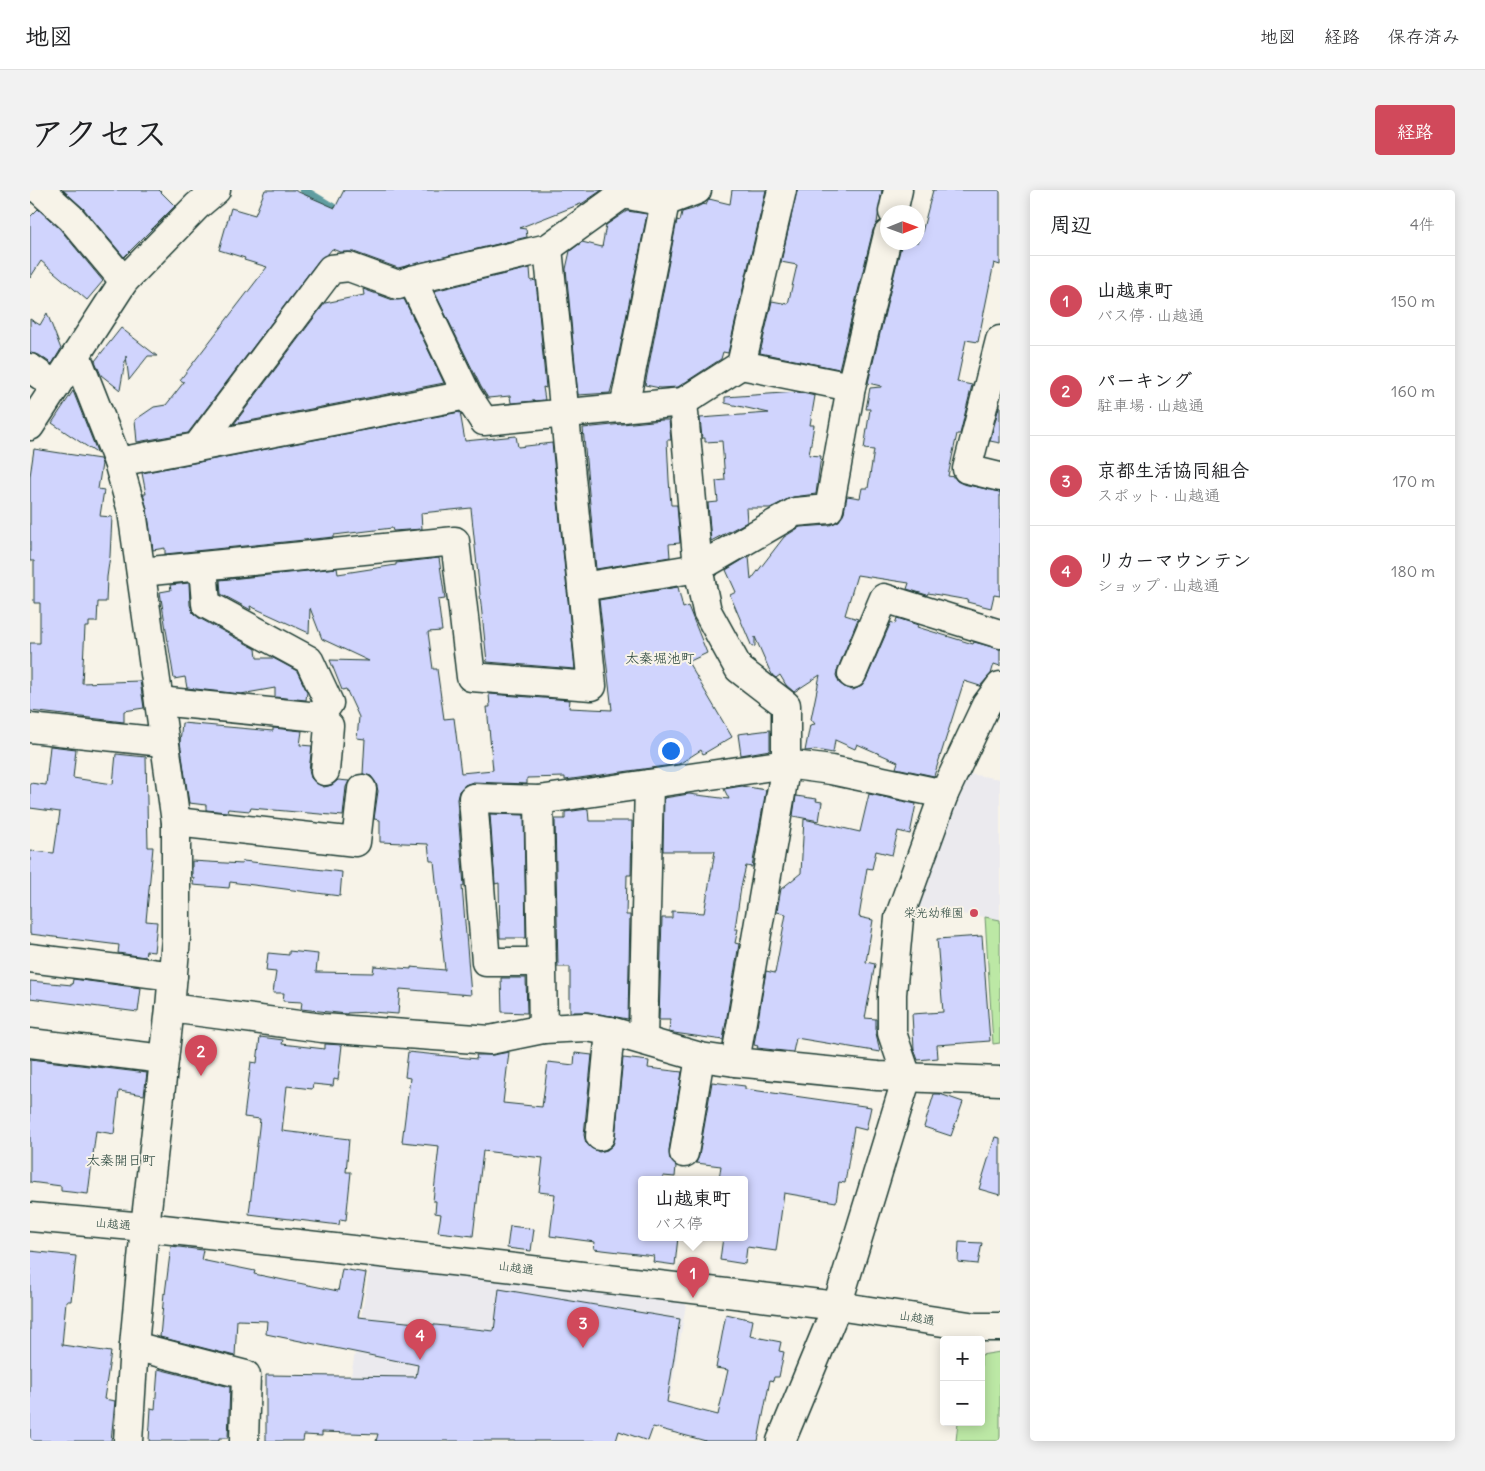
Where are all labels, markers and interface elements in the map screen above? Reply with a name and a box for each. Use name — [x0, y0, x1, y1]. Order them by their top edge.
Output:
text: 地図 — [25, 21, 73, 51]
text: 地図 — [1260, 25, 1296, 48]
text: 経路 — [1324, 25, 1360, 48]
text: 保存済み — [1388, 25, 1460, 48]
button: 経路 — [1375, 105, 1455, 155]
text: アクセス — [30, 111, 168, 155]
north arrow — [880, 205, 925, 250]
text: 周辺 — [1050, 211, 1092, 238]
text: 4件 — [1410, 214, 1435, 234]
text: 山越東町 — [1097, 278, 1173, 302]
text: 1 — [1063, 291, 1069, 311]
text: 150 m — [1391, 291, 1435, 311]
text: バス停 · 山越通 — [1097, 305, 1204, 325]
text: パーキング — [1097, 368, 1192, 392]
text: 2 — [1062, 381, 1070, 401]
text: 160 m — [1391, 381, 1435, 401]
text: 駐車場 · 山越通 — [1097, 395, 1204, 415]
text: 京都生活協同組合 — [1097, 458, 1249, 482]
text: 3 — [1061, 471, 1071, 491]
text: 170 m — [1392, 471, 1435, 491]
text: スポット · 山越通 — [1097, 485, 1220, 505]
text: リカーマウンテン — [1097, 548, 1251, 572]
text: 4 — [1061, 561, 1071, 581]
text: 180 m — [1391, 561, 1435, 581]
text: ショップ · 山越通 — [1097, 575, 1220, 595]
district label: 太秦堀池町 — [625, 649, 695, 667]
your location — [658, 738, 684, 764]
place label: 栄光幼稚園 — [904, 905, 964, 920]
marker: 栄光幼稚園 — [968, 907, 980, 919]
pin: 2 — [185, 1035, 217, 1076]
district label: 太秦開日町 — [86, 1151, 156, 1169]
popup — [638, 1176, 748, 1241]
text: 山越東町 — [655, 1186, 731, 1210]
text: バス停 — [655, 1213, 703, 1233]
street label: 山越通 — [94, 1214, 132, 1233]
pin: 1 — [677, 1257, 709, 1298]
street label: 山越通 — [497, 1258, 535, 1277]
pin: 3 — [567, 1307, 599, 1348]
street label: 山越通 — [898, 1307, 936, 1328]
pin: 4 — [404, 1319, 436, 1360]
map controls — [940, 1336, 985, 1426]
button: + — [940, 1336, 985, 1381]
button: − — [940, 1381, 985, 1426]

